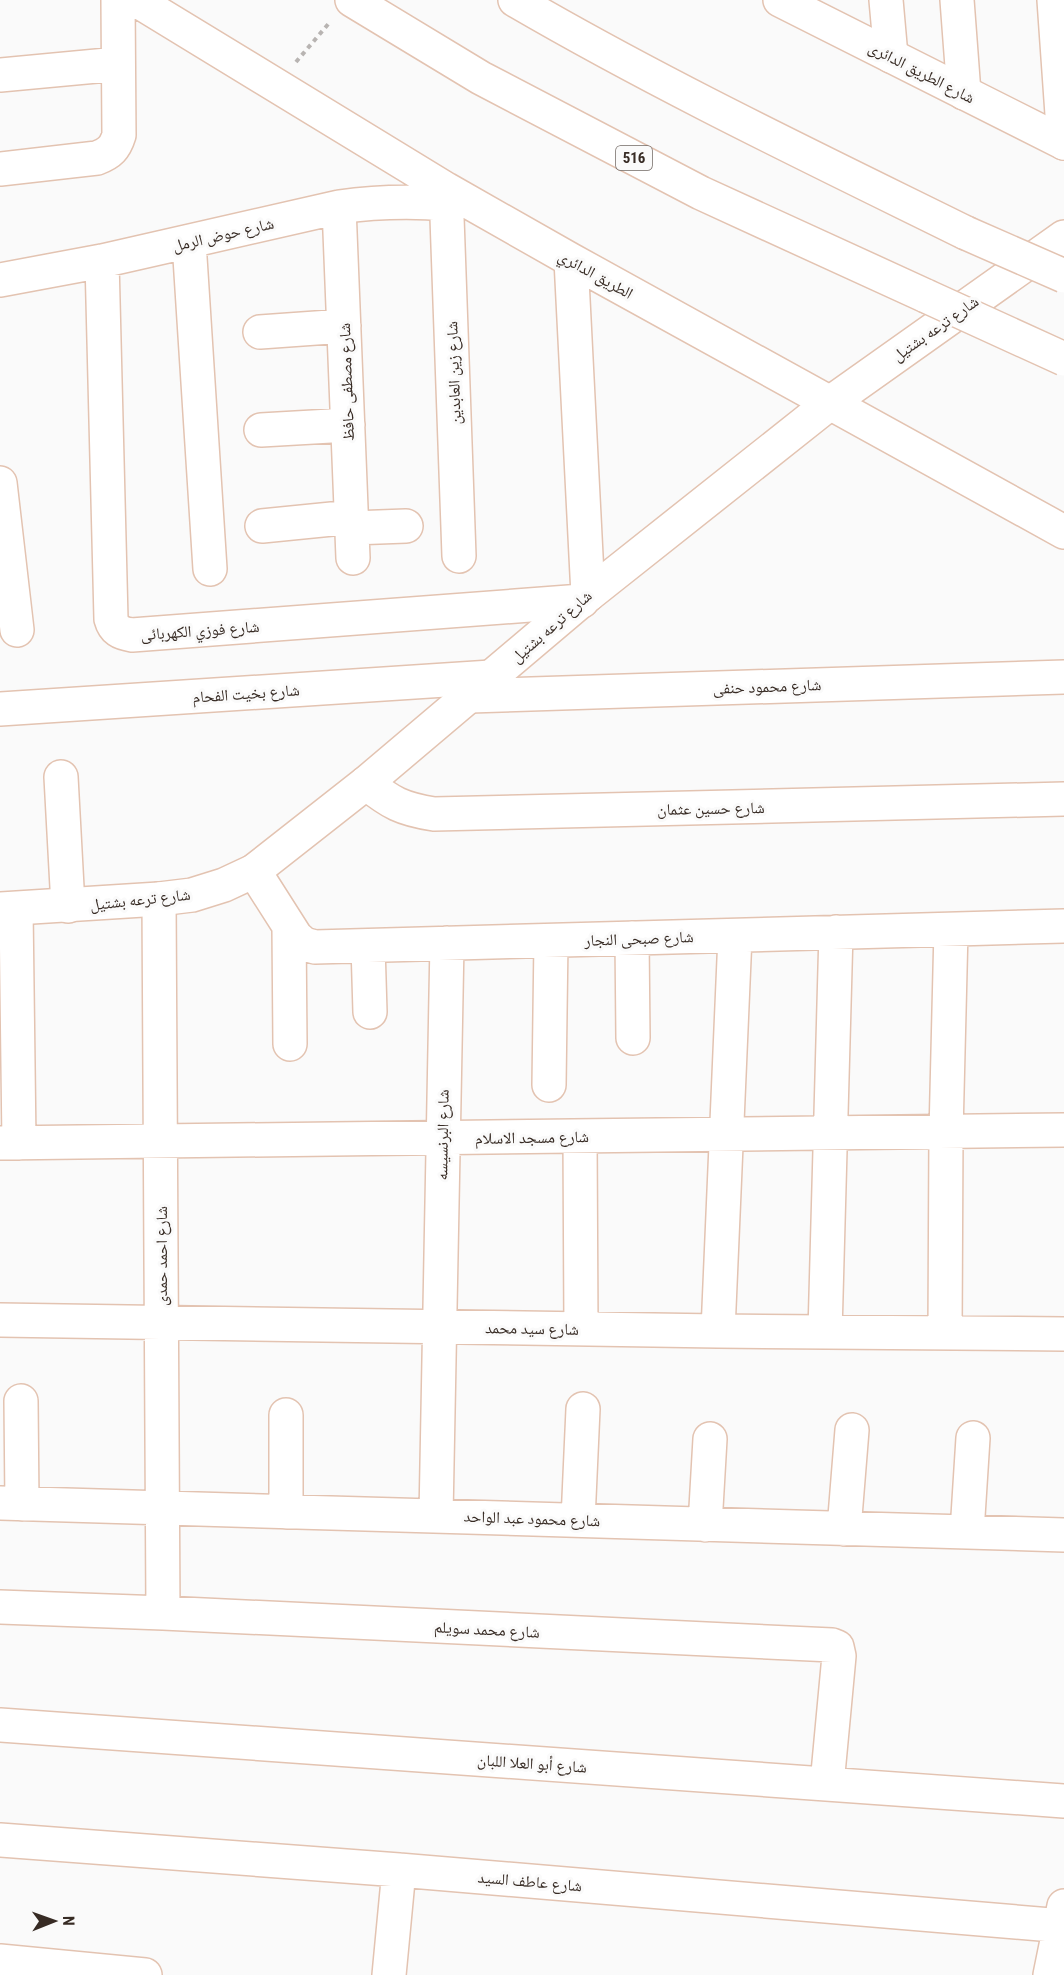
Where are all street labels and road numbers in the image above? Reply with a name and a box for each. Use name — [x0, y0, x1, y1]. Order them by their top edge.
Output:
street label: شارع الطريق الدائرى — [865, 38, 978, 108]
road number: 516 — [616, 146, 652, 170]
street label: شارع حوض الرمل — [171, 214, 276, 256]
street label: الطريق الدائري — [554, 246, 636, 305]
street label: شارع ترعه بشتيل — [888, 292, 983, 366]
street label: شارع زين العابدين — [442, 321, 466, 425]
street label: شارع مصطفى حافظ — [335, 323, 359, 441]
street label: شارع ترعه بشتيل — [507, 586, 596, 667]
street label: شارع فوزي الكهربائى — [140, 617, 260, 647]
street label: شارع محمود حنفى — [712, 675, 822, 699]
street label: شارع بخيت الفحام — [192, 680, 300, 708]
street label: شارع حسين عثمان — [657, 798, 765, 820]
street label: شارع ترعه بشتيل — [89, 885, 191, 915]
street label: شارع صبحى النجار — [583, 927, 694, 951]
street label: شارع البرنسيسه — [432, 1089, 454, 1181]
street label: شارع مسجد الاسلام — [475, 1127, 589, 1149]
street label: شارع احمد حمدى — [152, 1206, 172, 1306]
street label: شارع سيد محمد — [485, 1318, 579, 1340]
street label: شارع محمود عبد الواحد — [463, 1507, 601, 1531]
street label: شارع محمد سويلم — [434, 1617, 540, 1643]
street label: شارع أبو العلا اللبان — [476, 1750, 587, 1778]
street label: شارع عاطف السيد — [477, 1867, 583, 1897]

